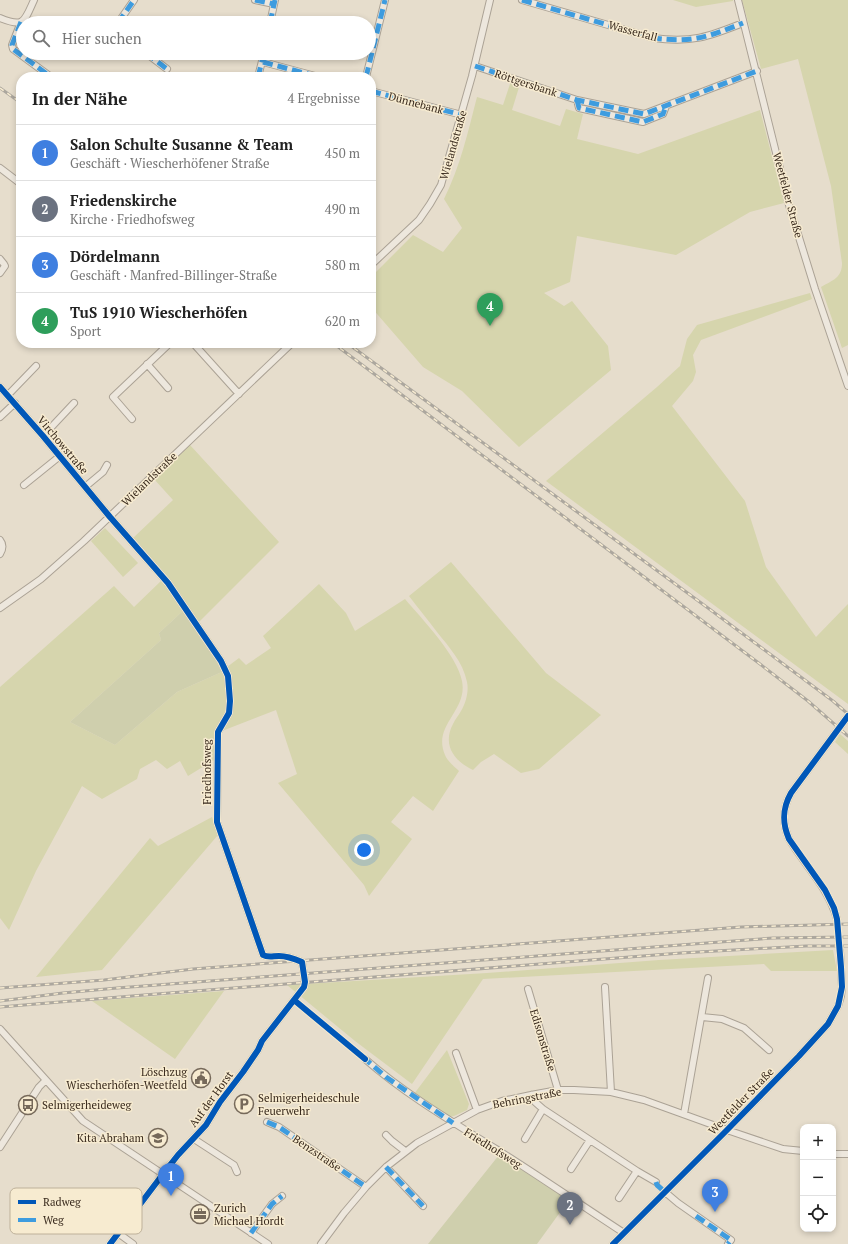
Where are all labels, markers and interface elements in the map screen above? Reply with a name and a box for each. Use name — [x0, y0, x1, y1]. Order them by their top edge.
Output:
search box — [16, 16, 376, 60]
street label: Wasserfall — [607, 18, 659, 44]
icon: search — [30, 27, 52, 49]
text: Hier suchen — [62, 28, 142, 48]
street label: Röttgersbank — [493, 66, 559, 100]
text: In der Nähe — [32, 87, 127, 110]
text: 4 Ergebnisse — [287, 89, 360, 107]
street label: Dünnebank — [387, 89, 445, 117]
street label: Wielandstraße — [436, 108, 470, 181]
text: Salon Schulte Susanne & Team — [70, 134, 293, 154]
text: 1 — [41, 144, 49, 162]
text: 450 m — [325, 144, 360, 162]
street label: Weetfelder Straße — [770, 151, 806, 240]
text: Geschäft · Wiescherhöfener Straße — [70, 154, 270, 172]
text: Friedenskirche — [70, 190, 177, 210]
text: 2 — [41, 200, 49, 218]
text: 490 m — [325, 200, 360, 218]
text: Kirche · Friedhofsweg — [70, 210, 194, 228]
text: Dördelmann — [70, 246, 160, 266]
text: 3 — [41, 256, 49, 274]
text: 580 m — [325, 256, 360, 274]
text: Geschäft · Manfred-Billinger-Straße — [70, 266, 277, 284]
pin: 4 — [477, 293, 503, 326]
text: TuS 1910 Wiescherhöfen — [70, 302, 248, 322]
text: 4 — [41, 312, 49, 330]
text: 620 m — [325, 312, 360, 330]
text: Sport — [70, 322, 101, 340]
street label: Virchowstraße — [35, 413, 92, 477]
street label: Wielandstraße — [118, 449, 180, 509]
street label: Friedhofsweg — [200, 739, 214, 805]
your location — [354, 840, 374, 860]
street label: Edisonstraße — [527, 1007, 559, 1073]
street label: Weetfelder Straße — [705, 1064, 777, 1138]
place label: Löschzug Wiescherhöfen-Weetfeld — [66, 1065, 187, 1092]
public building icon: Löschzug Wiescherhöfen-Weetfeld — [190, 1067, 212, 1089]
street label: Auf der Horst — [186, 1068, 236, 1130]
street label: Behringstraße — [491, 1084, 563, 1112]
place label: Selmigerheideschule Feuerwehr — [258, 1091, 360, 1118]
parking icon: Selmigerheideschule Feuerwehr — [233, 1093, 255, 1115]
bus stop icon: Selmigerheideweg — [17, 1094, 39, 1116]
place label: Selmigerheideweg — [42, 1098, 131, 1112]
map controls — [800, 1124, 836, 1232]
button: + — [800, 1124, 836, 1160]
street label: Friedhofsweg — [462, 1125, 525, 1171]
school or university icon: Kita Abraham — [147, 1127, 169, 1149]
place label: Kita Abraham — [77, 1131, 145, 1145]
street label: Benzstraße — [290, 1132, 344, 1175]
button: − — [800, 1160, 836, 1196]
pin: 1 — [158, 1163, 184, 1196]
pin: 3 — [702, 1179, 728, 1212]
legend — [10, 1188, 142, 1234]
pin: 2 — [557, 1192, 583, 1225]
text: Radweg — [43, 1195, 81, 1209]
button: locate — [800, 1196, 836, 1232]
place label: Zurich Michael Hordt — [214, 1201, 284, 1228]
office icon: Zurich Michael Hordt — [189, 1203, 211, 1225]
text: Weg — [43, 1213, 64, 1227]

